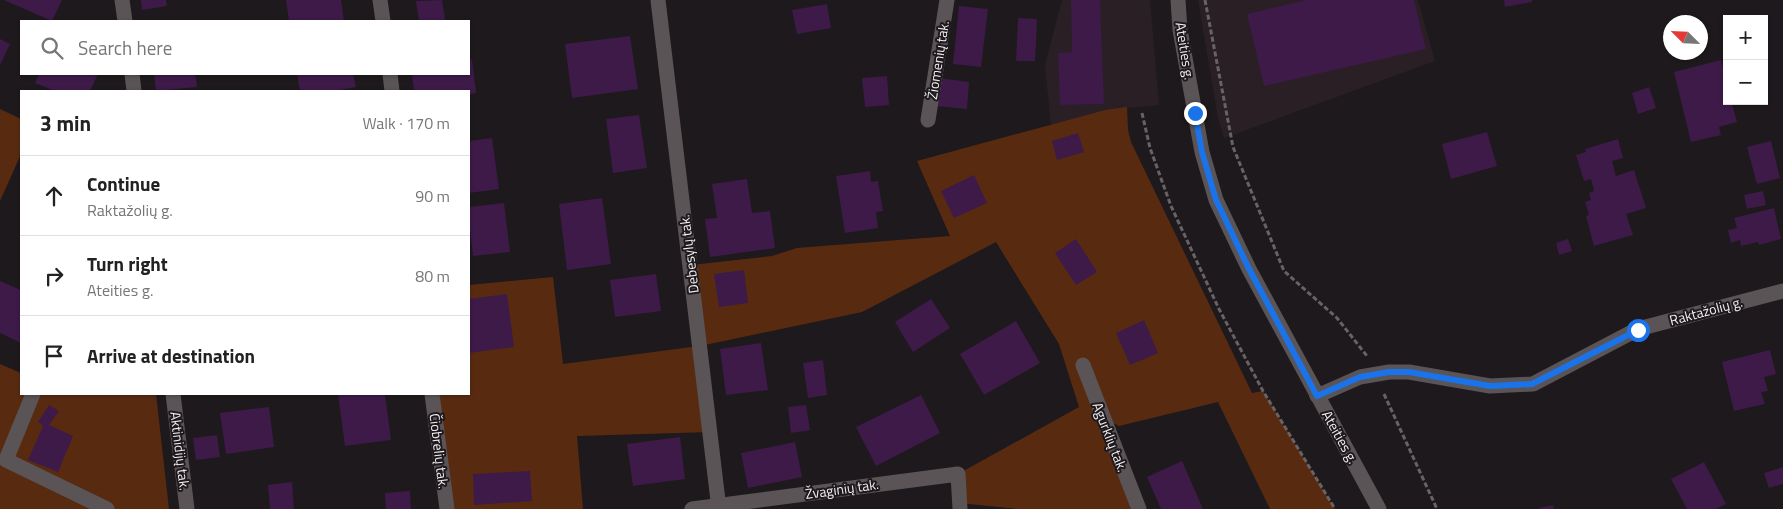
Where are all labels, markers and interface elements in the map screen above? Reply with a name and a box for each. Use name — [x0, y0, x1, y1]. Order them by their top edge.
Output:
north arrow — [1663, 15, 1708, 60]
map controls — [1723, 15, 1768, 105]
button: + — [1723, 15, 1768, 60]
street label: Žiomenių tak. — [921, 19, 954, 101]
search box — [20, 20, 470, 75]
street label: Ateities g. — [1171, 21, 1200, 81]
text: Search here — [78, 33, 172, 62]
icon: search — [38, 34, 66, 62]
button: − — [1723, 60, 1768, 105]
route end — [1184, 102, 1207, 125]
text: 3 min — [40, 107, 91, 139]
text: Walk · 170 m — [362, 111, 450, 135]
text: Continue — [87, 169, 160, 198]
icon: ahead — [40, 182, 68, 210]
text: 90 m — [415, 184, 450, 208]
text: Raktažolių g. — [87, 198, 173, 222]
street label: Debesylų tak. — [673, 214, 704, 295]
text: Turn right — [87, 249, 168, 278]
icon: right — [40, 262, 68, 290]
text: 80 m — [415, 264, 450, 288]
text: Ateities g. — [87, 278, 153, 302]
street label: Raktažolių g. — [1667, 291, 1745, 330]
route start — [1627, 319, 1650, 342]
text: Arrive at destination — [87, 341, 255, 370]
icon: arrive — [40, 342, 68, 370]
street label: Agurklių tak. — [1088, 399, 1133, 475]
street label: Ateities g. — [1317, 406, 1364, 467]
street label: Aktinidijų tak. — [165, 410, 196, 492]
street label: Čiobrelių tak. — [424, 412, 455, 490]
street label: Žvaginių tak. — [804, 473, 880, 504]

